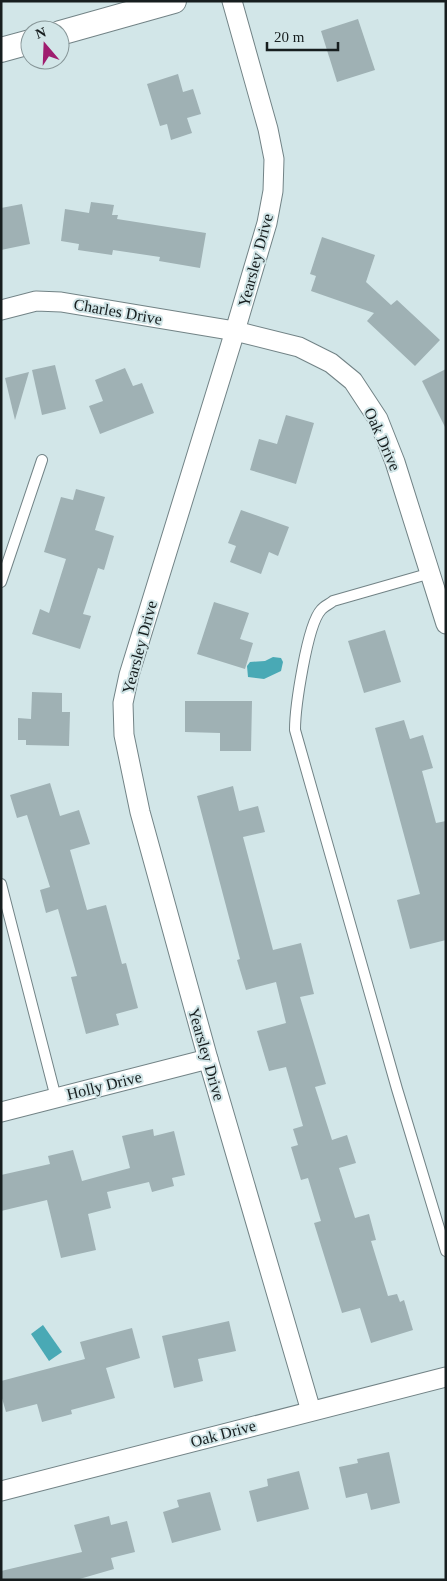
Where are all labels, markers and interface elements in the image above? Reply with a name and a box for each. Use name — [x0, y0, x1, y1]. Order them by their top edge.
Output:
north arrow — [20, 20, 70, 70]
scale bar — [267, 20, 338, 52]
text: N — [34, 24, 48, 42]
text: 20 m — [274, 29, 305, 45]
street label: Yearsley Drive — [235, 212, 277, 309]
street label: Charles Drive — [72, 295, 163, 328]
street label: Oak Drive — [361, 405, 404, 473]
street label: Yearsley Drive — [119, 599, 161, 696]
street label: Yearsley Drive — [184, 1006, 228, 1103]
street label: Holly Drive — [65, 1068, 144, 1104]
street label: Oak Drive — [189, 1417, 258, 1450]

